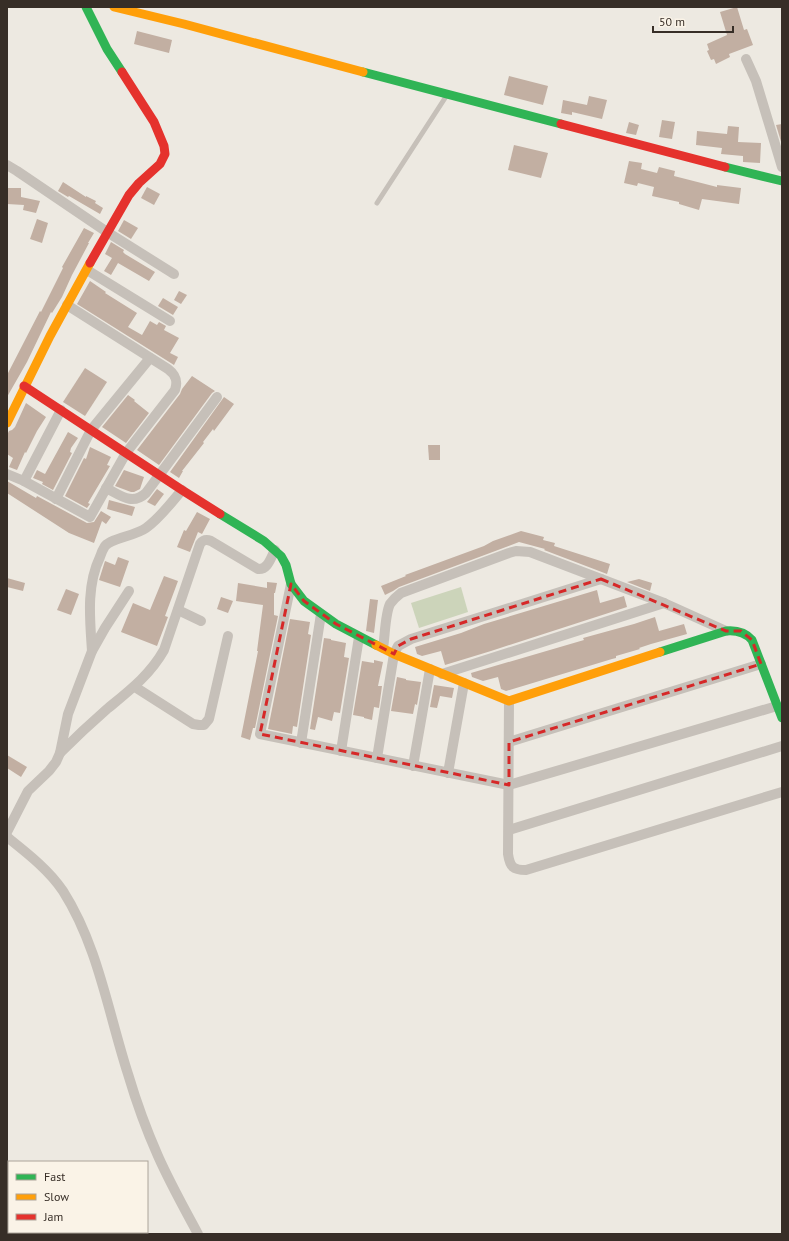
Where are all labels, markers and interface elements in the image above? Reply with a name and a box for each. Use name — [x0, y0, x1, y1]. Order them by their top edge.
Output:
scale bar — [653, 8, 733, 34]
text: 50 m — [659, 14, 685, 29]
legend — [8, 1161, 148, 1233]
text: Fast — [44, 1169, 65, 1184]
text: Slow — [44, 1189, 69, 1204]
text: Jam — [43, 1209, 63, 1224]

